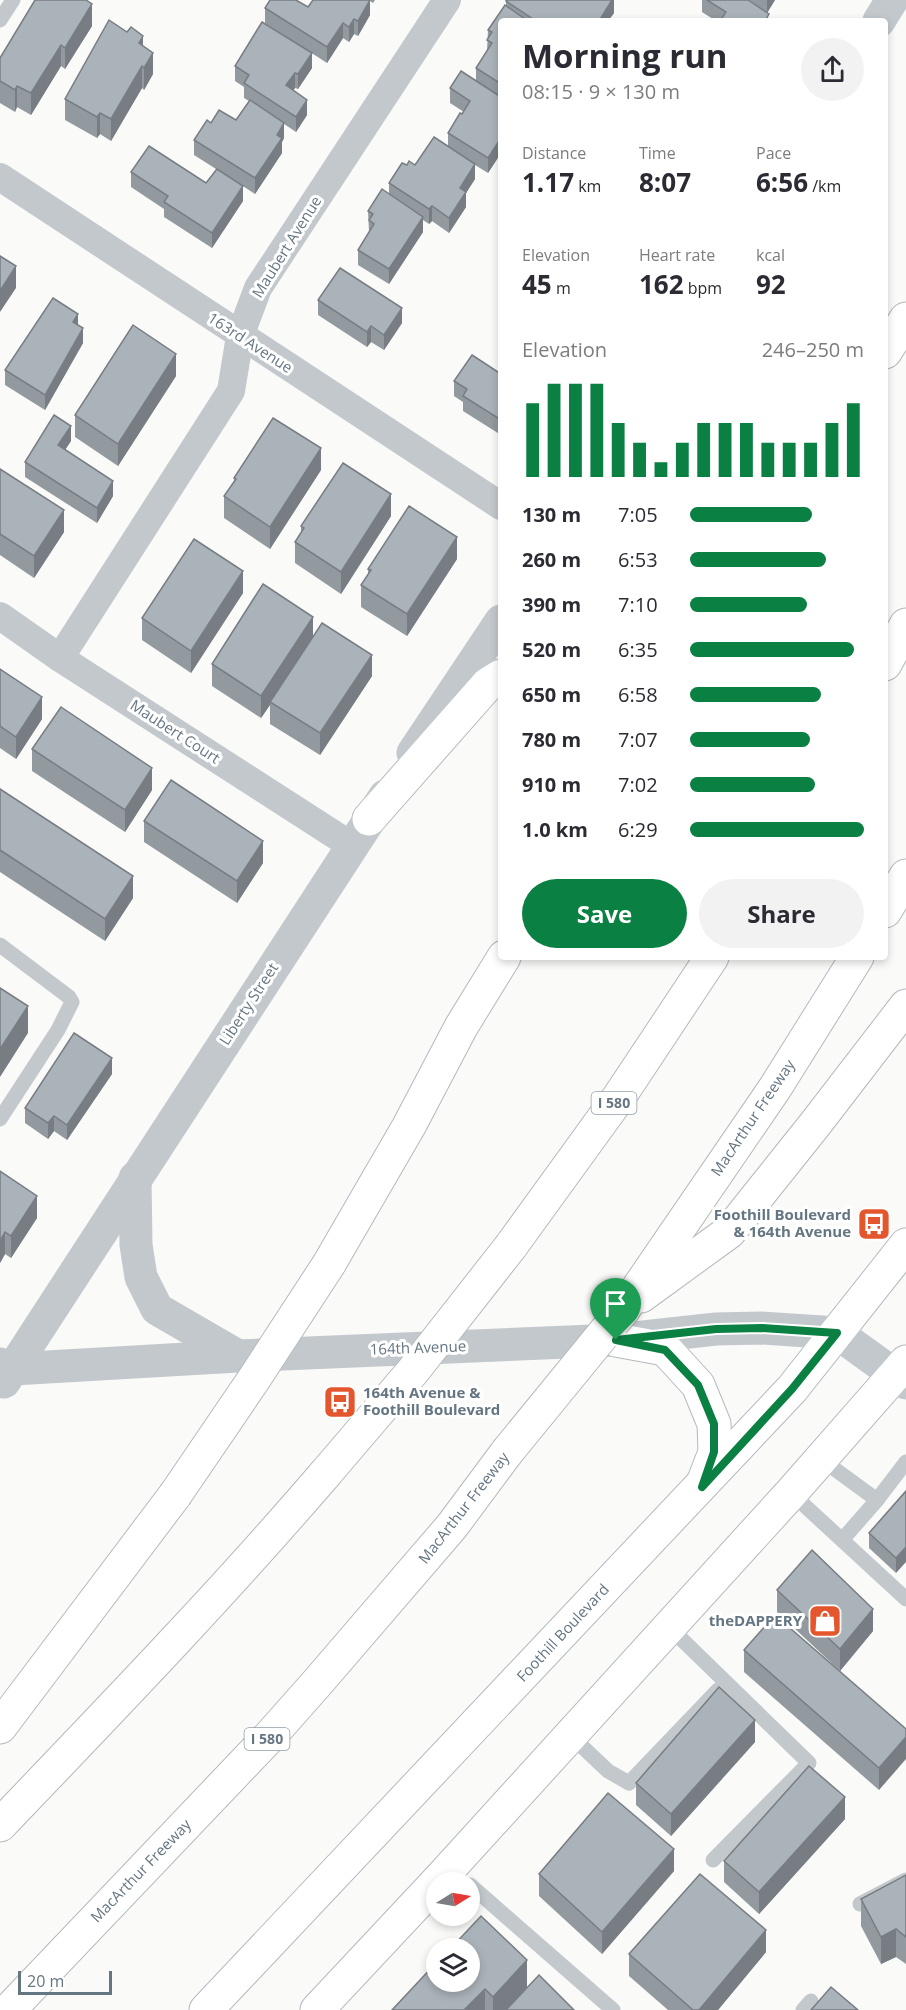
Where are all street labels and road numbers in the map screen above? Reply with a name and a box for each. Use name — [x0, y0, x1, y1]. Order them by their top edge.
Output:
street label: Maubert Avenue — [247, 192, 325, 301]
street label: 163rd Avenue — [204, 307, 297, 377]
street label: Maubert Court — [127, 695, 224, 768]
street label: Liberty Street — [214, 959, 282, 1048]
street label: MacArthur Freeway — [706, 1055, 799, 1180]
road number: I 580 — [592, 1092, 636, 1114]
street label: 164th Avenue — [369, 1335, 466, 1359]
street label: MacArthur Freeway — [413, 1447, 513, 1567]
street label: Foothill Boulevard — [512, 1579, 613, 1686]
road number: I 580 — [244, 1728, 290, 1750]
street label: MacArthur Freeway — [86, 1814, 195, 1926]

